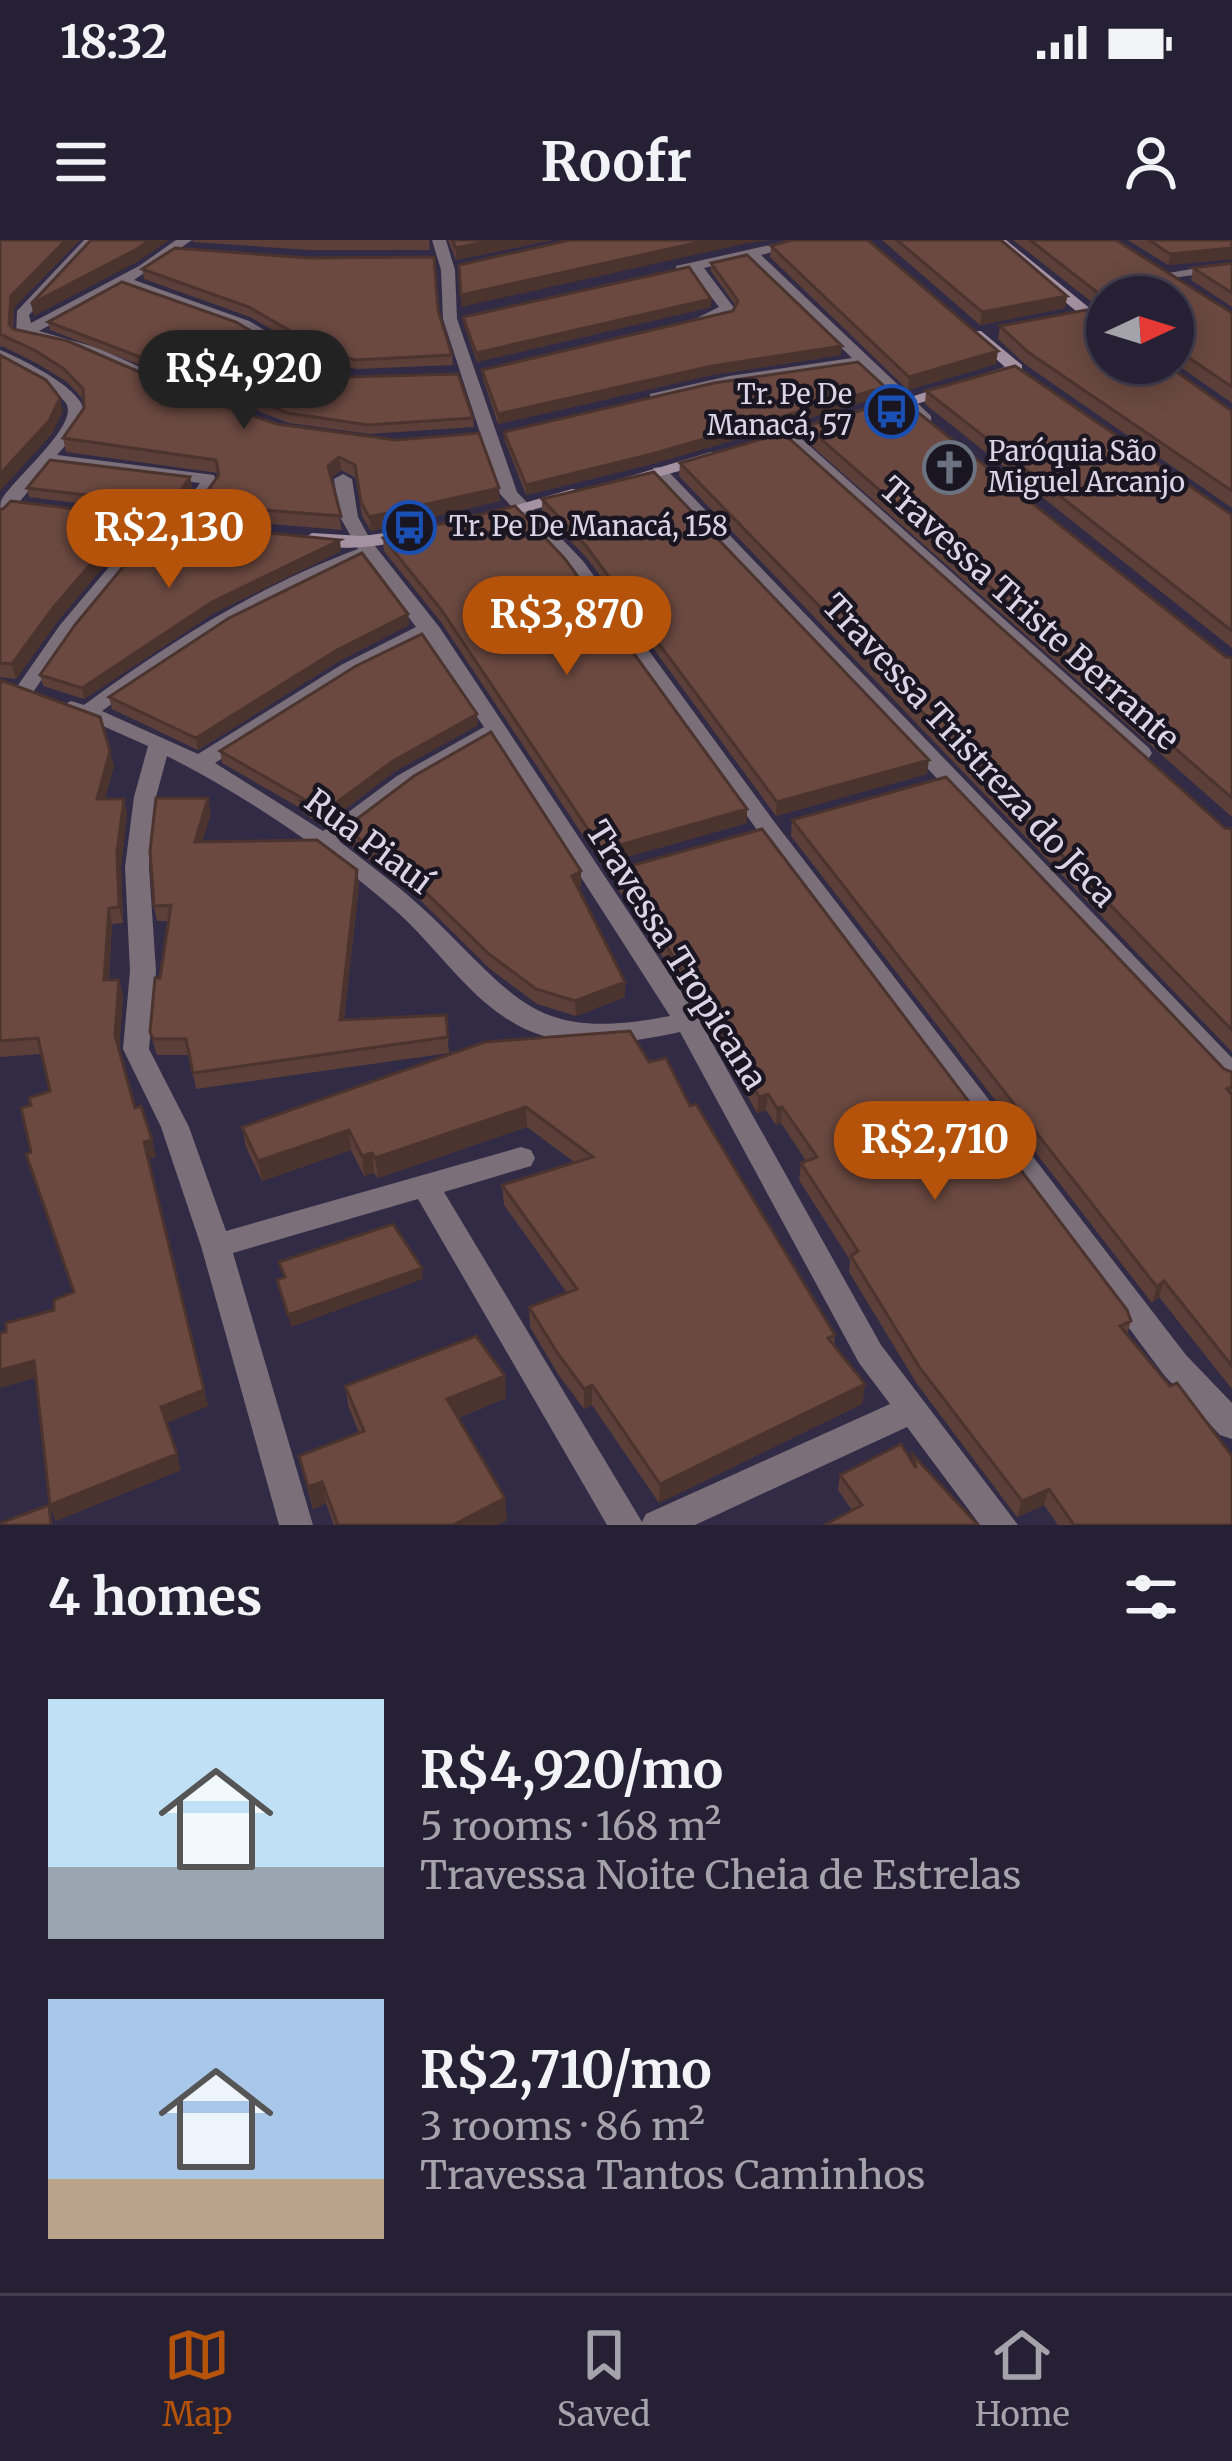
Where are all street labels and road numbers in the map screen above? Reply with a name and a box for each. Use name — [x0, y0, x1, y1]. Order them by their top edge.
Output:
street label: Travessa Triste Berrante — [871, 468, 1188, 759]
street label: Travessa Tristreza do Jeca — [814, 585, 1125, 915]
street label: Rua Piauí — [297, 780, 442, 903]
street label: Travessa Tropicana — [577, 813, 776, 1097]

